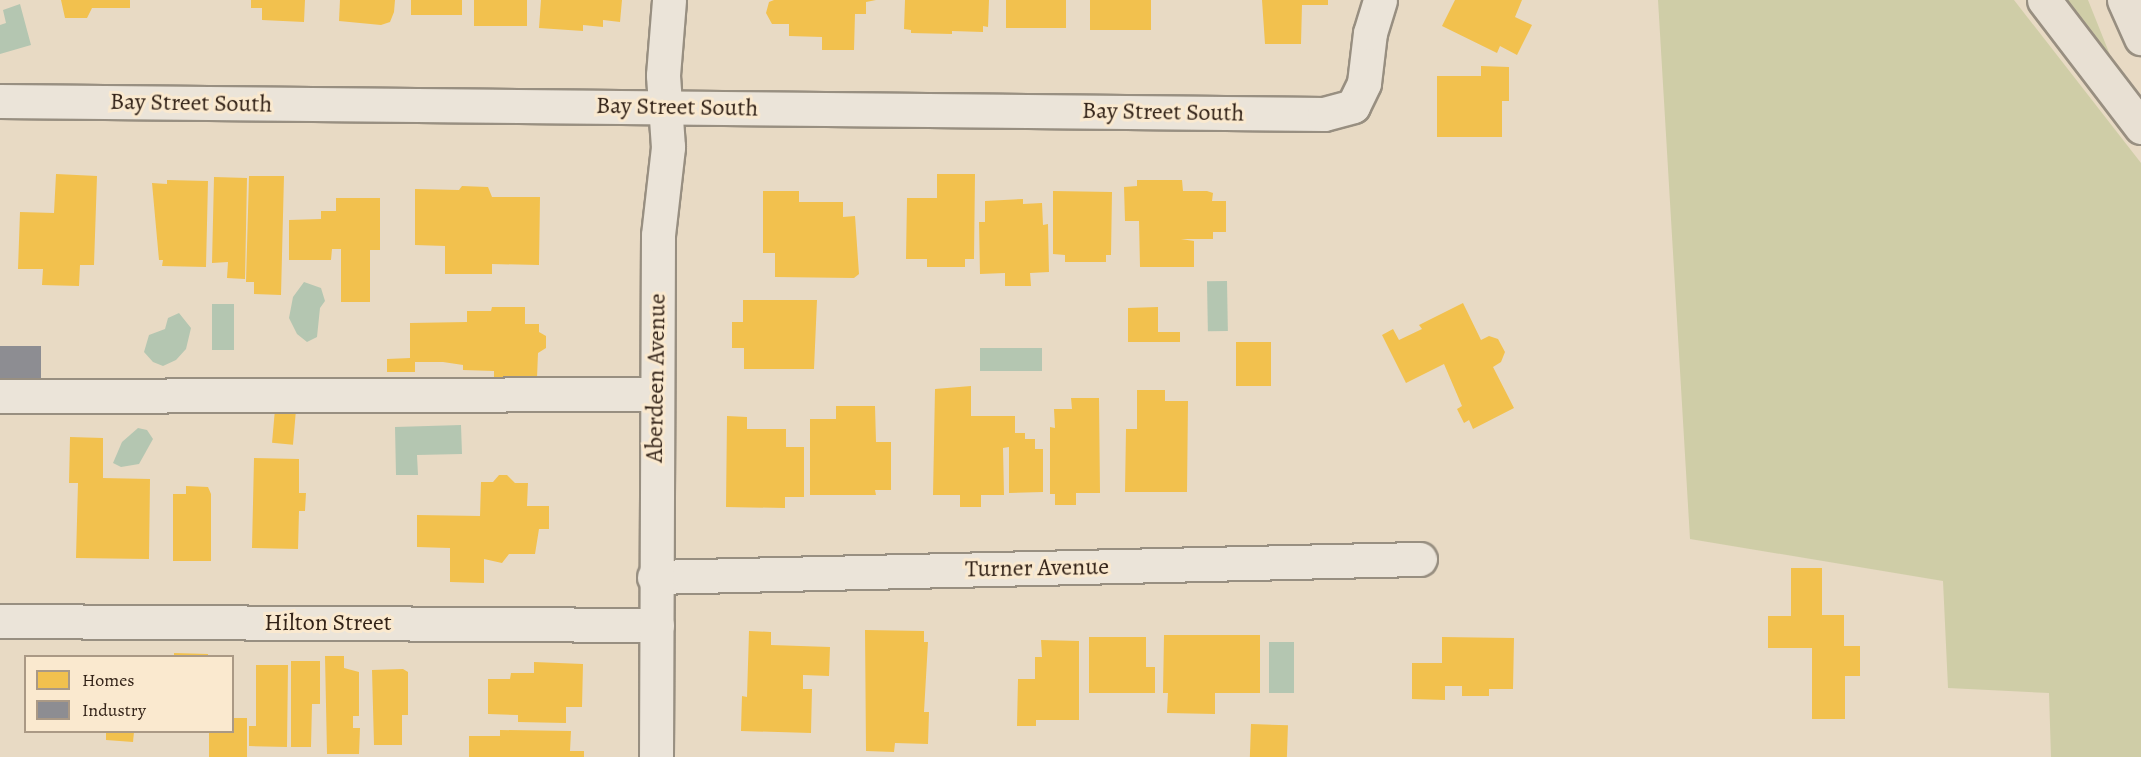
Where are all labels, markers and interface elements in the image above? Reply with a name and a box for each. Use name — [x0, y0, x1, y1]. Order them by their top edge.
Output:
street label: Bay Street South — [110, 87, 272, 119]
street label: Bay Street South — [596, 91, 758, 123]
street label: Bay Street South — [1082, 96, 1244, 128]
street label: Aberdeen Avenue — [640, 293, 672, 463]
street label: Turner Avenue — [965, 552, 1109, 584]
street label: Hilton Street — [264, 609, 392, 637]
legend — [24, 655, 234, 733]
text: Homes — [82, 668, 134, 692]
text: Industry — [82, 698, 146, 722]

